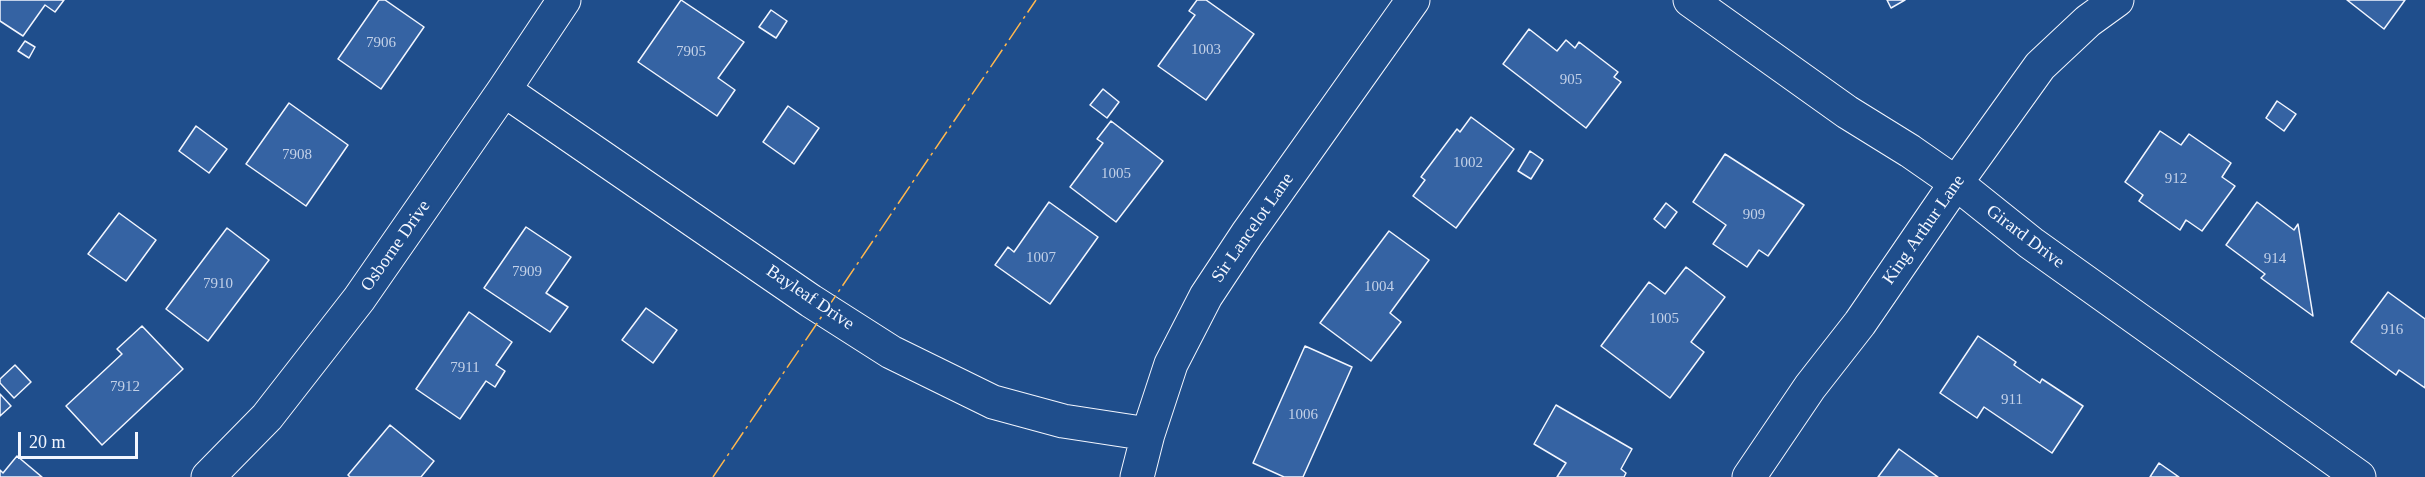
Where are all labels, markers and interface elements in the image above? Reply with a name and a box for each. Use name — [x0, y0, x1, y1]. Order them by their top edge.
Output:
house number: 7906 — [366, 34, 396, 52]
house number: 1003 — [1191, 41, 1221, 59]
house number: 7905 — [676, 43, 706, 61]
house number: 905 — [1560, 71, 1582, 89]
house number: 7908 — [282, 146, 312, 164]
house number: 1002 — [1453, 154, 1483, 172]
house number: 1005 — [1101, 165, 1131, 183]
street label: Sir Lancelot Lane — [1207, 169, 1299, 287]
house number: 912 — [2165, 170, 2187, 188]
street label: King Arthur Lane — [1878, 171, 1970, 289]
street label: Osborne Drive — [357, 196, 435, 296]
street label: Girard Drive — [1982, 201, 2068, 273]
house number: 909 — [1743, 206, 1765, 224]
house number: 1007 — [1026, 249, 1056, 267]
house number: 914 — [2264, 250, 2286, 268]
street label: Bayleaf Drive — [762, 261, 858, 335]
house number: 7909 — [512, 263, 542, 281]
house number: 7910 — [203, 275, 233, 293]
house number: 1004 — [1364, 278, 1394, 296]
house number: 1005 — [1649, 310, 1679, 328]
house number: 916 — [2381, 321, 2403, 339]
house number: 7911 — [450, 359, 480, 377]
house number: 7912 — [110, 378, 140, 396]
house number: 911 — [2001, 391, 2023, 409]
house number: 1006 — [1288, 406, 1318, 424]
scale bar — [21, 420, 141, 458]
text: 20 m — [29, 432, 66, 452]

